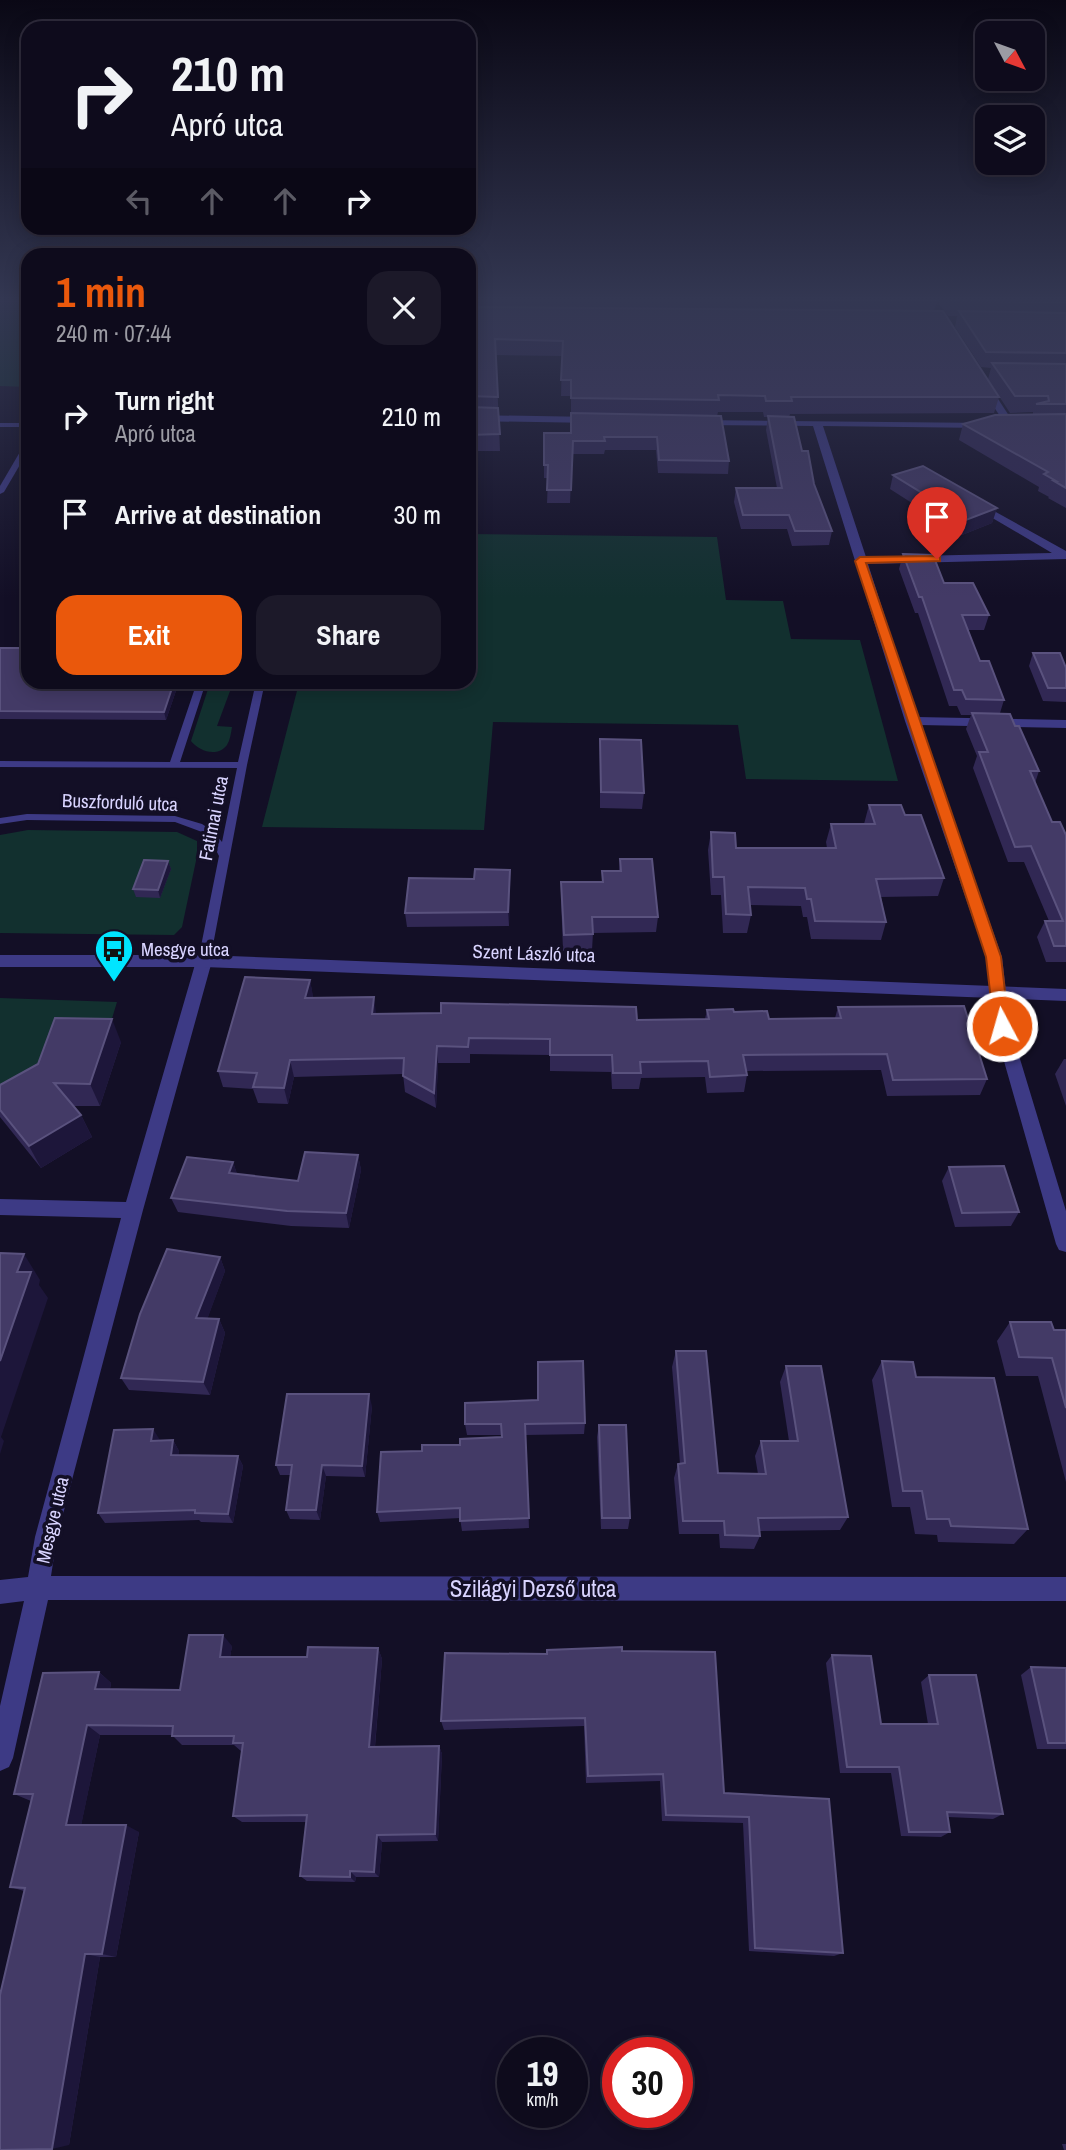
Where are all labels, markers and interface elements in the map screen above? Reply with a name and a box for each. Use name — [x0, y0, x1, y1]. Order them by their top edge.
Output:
north arrow — [975, 21, 1045, 91]
map controls — [975, 21, 1045, 175]
text: 210 m — [171, 40, 285, 106]
icon: right — [56, 49, 147, 140]
text: Apró utca — [171, 103, 283, 146]
button: layers — [975, 105, 1045, 175]
icon: left — [120, 182, 158, 220]
icon: ahead — [193, 182, 231, 220]
icon: ahead — [266, 182, 304, 220]
icon: right — [339, 182, 377, 220]
text: 1 min — [56, 264, 146, 320]
button: close — [367, 271, 441, 345]
text: 240 m · 07:44 — [56, 318, 171, 349]
text: Turn right — [115, 383, 214, 418]
icon: right — [56, 397, 94, 435]
text: 210 m — [382, 399, 441, 434]
text: Apró utca — [115, 418, 196, 449]
pin — [907, 487, 967, 559]
icon: arrive — [56, 495, 94, 533]
text: Arrive at destination — [115, 497, 321, 532]
text: 30 m — [394, 497, 441, 532]
icon: arrive — [918, 498, 956, 536]
button: Exit — [56, 595, 242, 675]
button: Share — [256, 595, 441, 675]
street label: Fatimai utca — [192, 773, 234, 863]
street label: Buszforduló utca — [62, 787, 179, 817]
bus stop icon: Mesgye utca — [93, 928, 135, 983]
place label: Mesgye utca — [141, 936, 230, 962]
street label: Szent László utca — [472, 938, 596, 968]
position arrow — [965, 989, 1039, 1063]
street label: Mesgye utca — [29, 1474, 75, 1566]
street label: Szilágyi Dezső utca — [450, 1573, 617, 1604]
speed limit sign: 30 — [602, 2037, 693, 2128]
text: 19 — [527, 2050, 558, 2097]
text: km/h — [527, 2087, 559, 2112]

